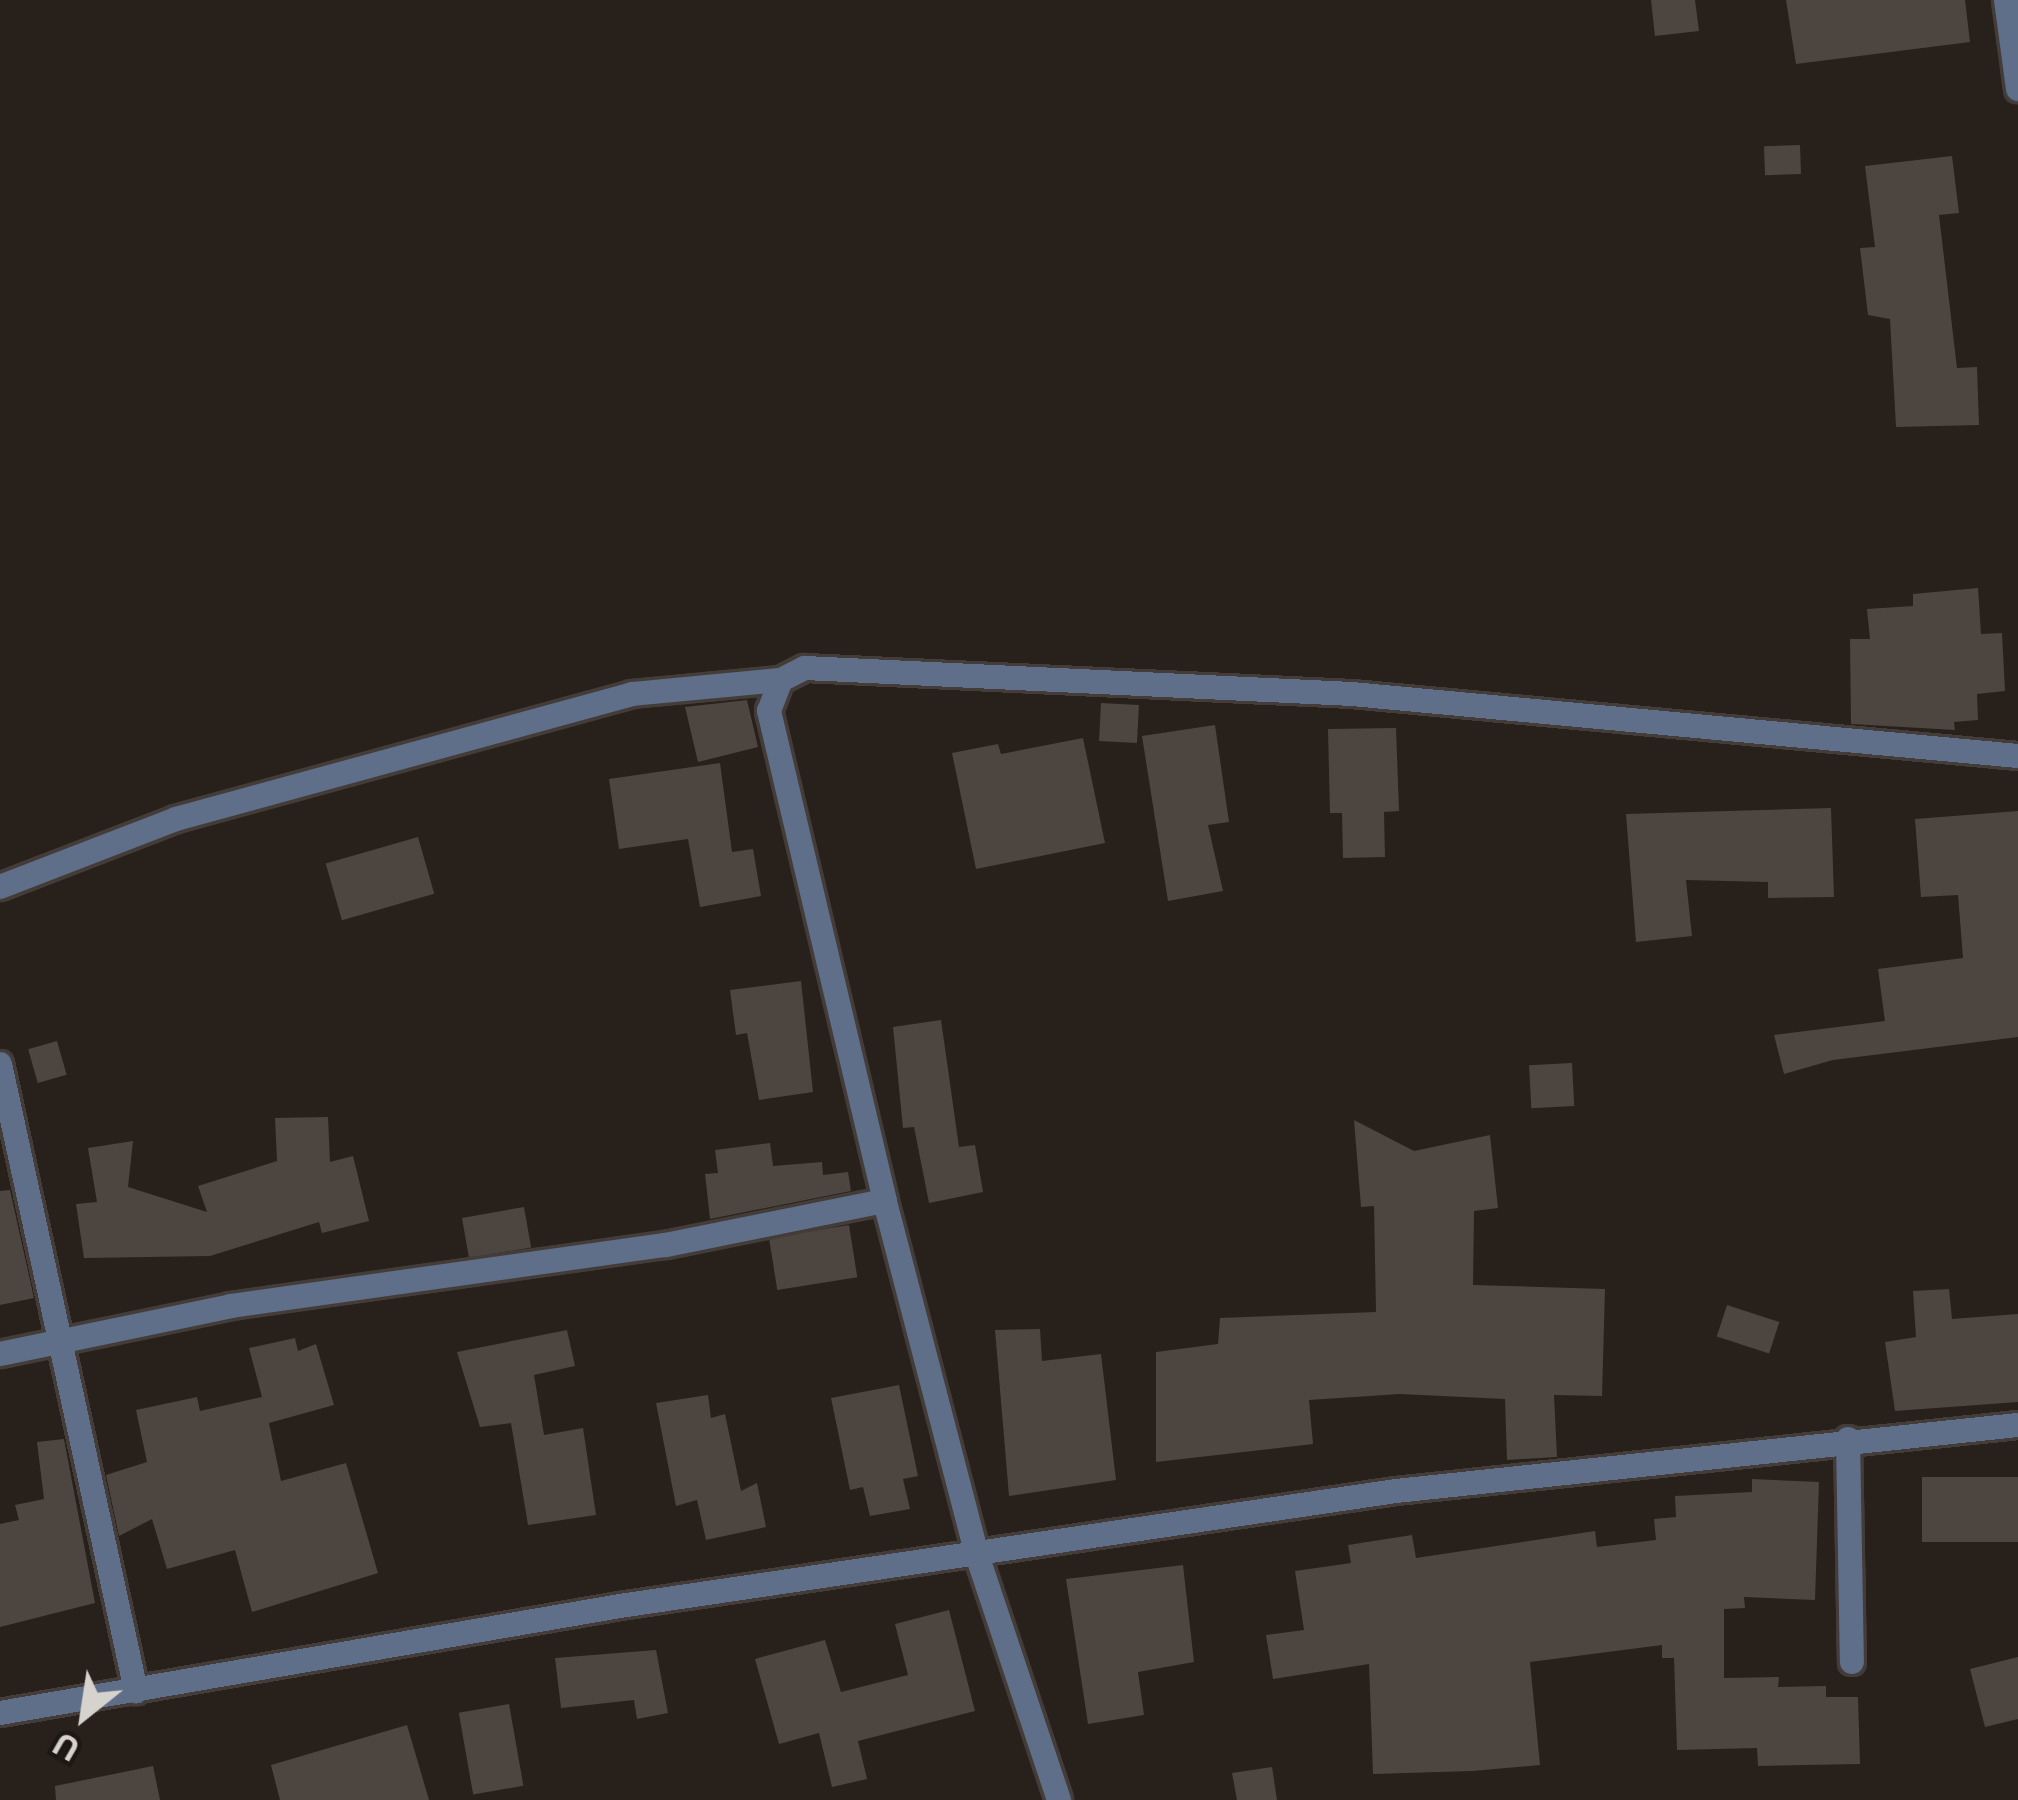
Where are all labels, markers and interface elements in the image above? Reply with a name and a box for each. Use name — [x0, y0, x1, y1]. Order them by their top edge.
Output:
north arrow — [24, 1656, 144, 1776]
text: U — [44, 1722, 88, 1773]

